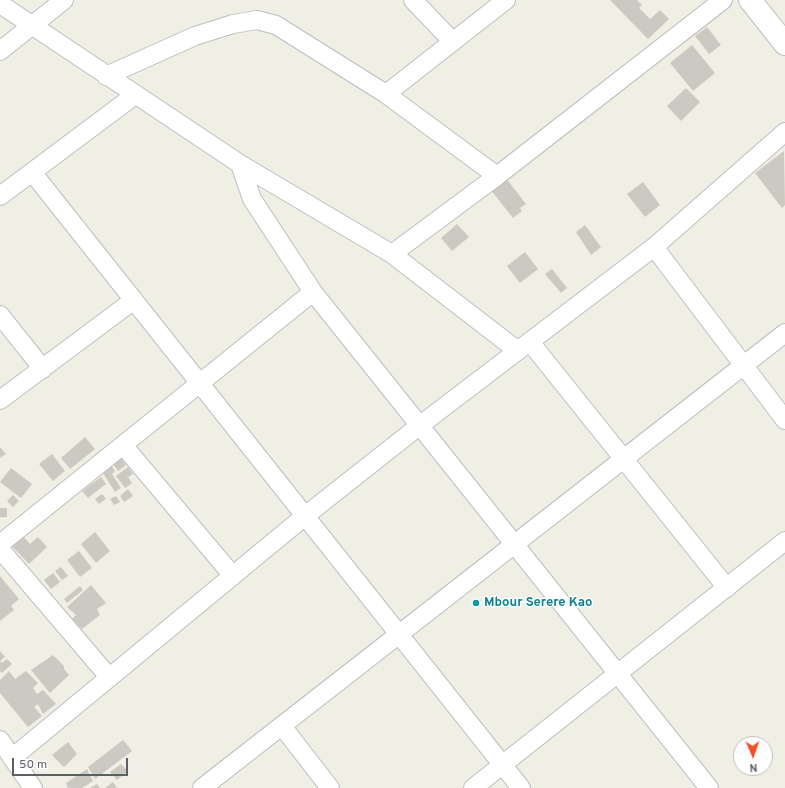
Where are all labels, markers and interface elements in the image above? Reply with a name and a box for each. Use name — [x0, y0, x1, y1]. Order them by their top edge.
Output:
place label: Mbour Serere Kao — [484, 595, 592, 611]
marker: Mbour Serere Kao — [471, 598, 481, 608]
north arrow — [733, 736, 773, 776]
scale bar — [14, 750, 130, 776]
text: 50 m — [19, 757, 47, 773]
text: N — [749, 760, 758, 774]

